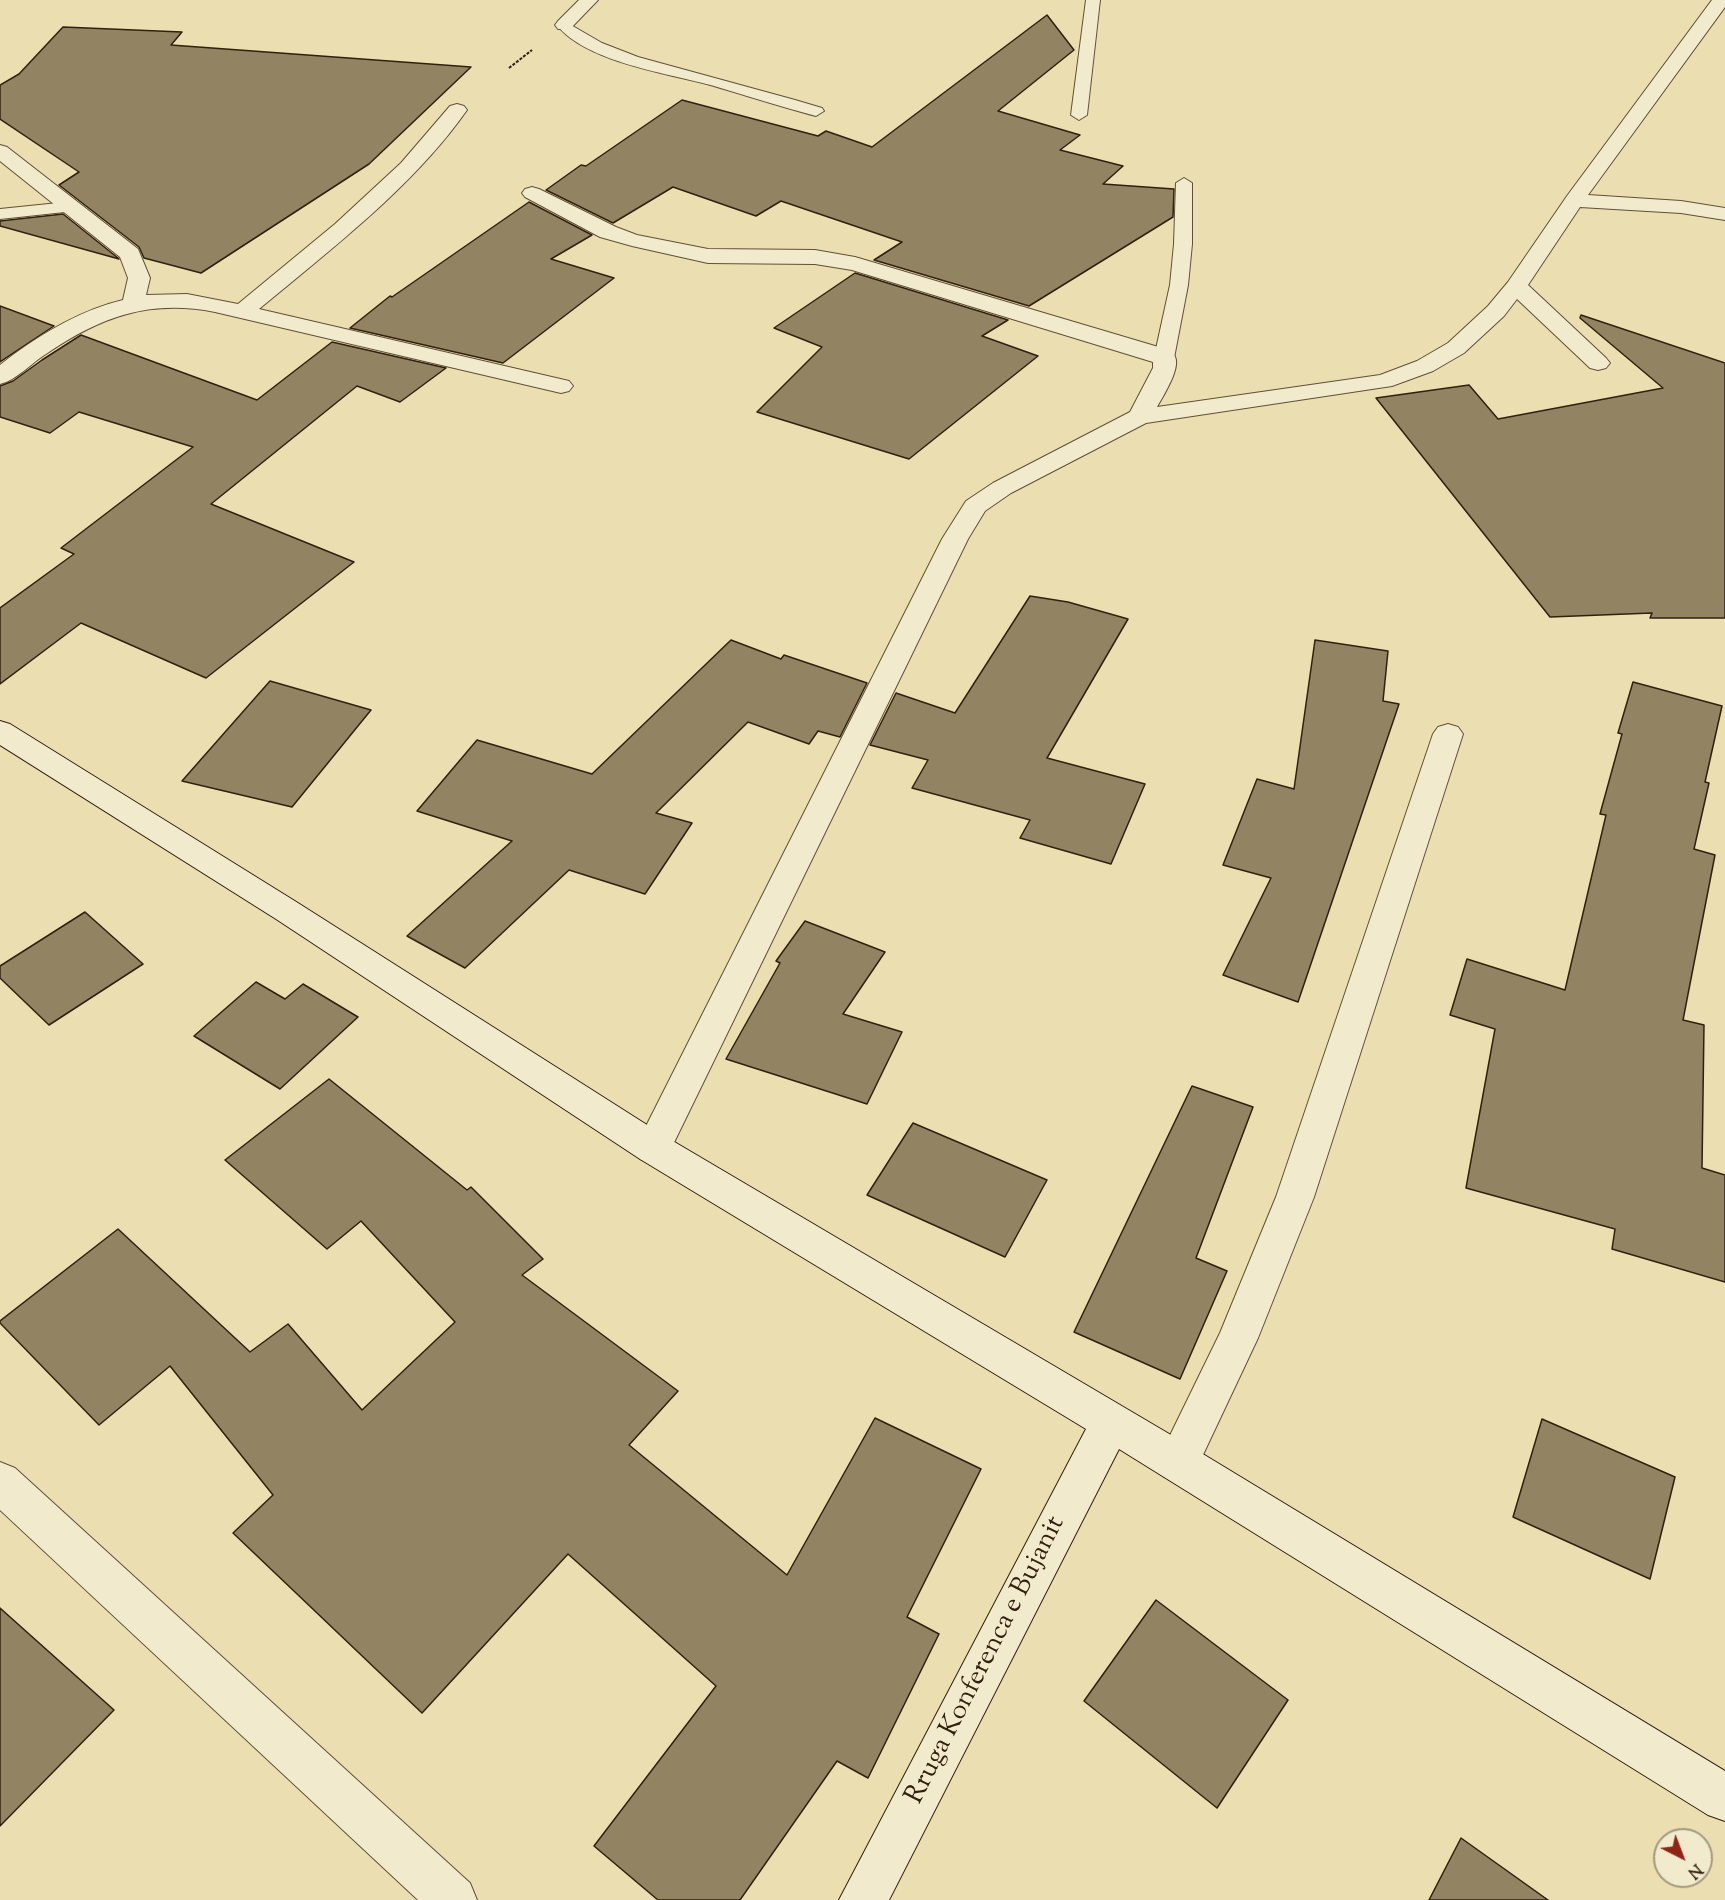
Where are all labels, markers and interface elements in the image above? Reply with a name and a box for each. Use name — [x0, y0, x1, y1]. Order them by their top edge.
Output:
street label: Rruga Konferenca e Bujanit — [900, 1512, 1074, 1810]
north arrow — [1653, 1828, 1713, 1888]
text: N — [1682, 1857, 1706, 1883]

